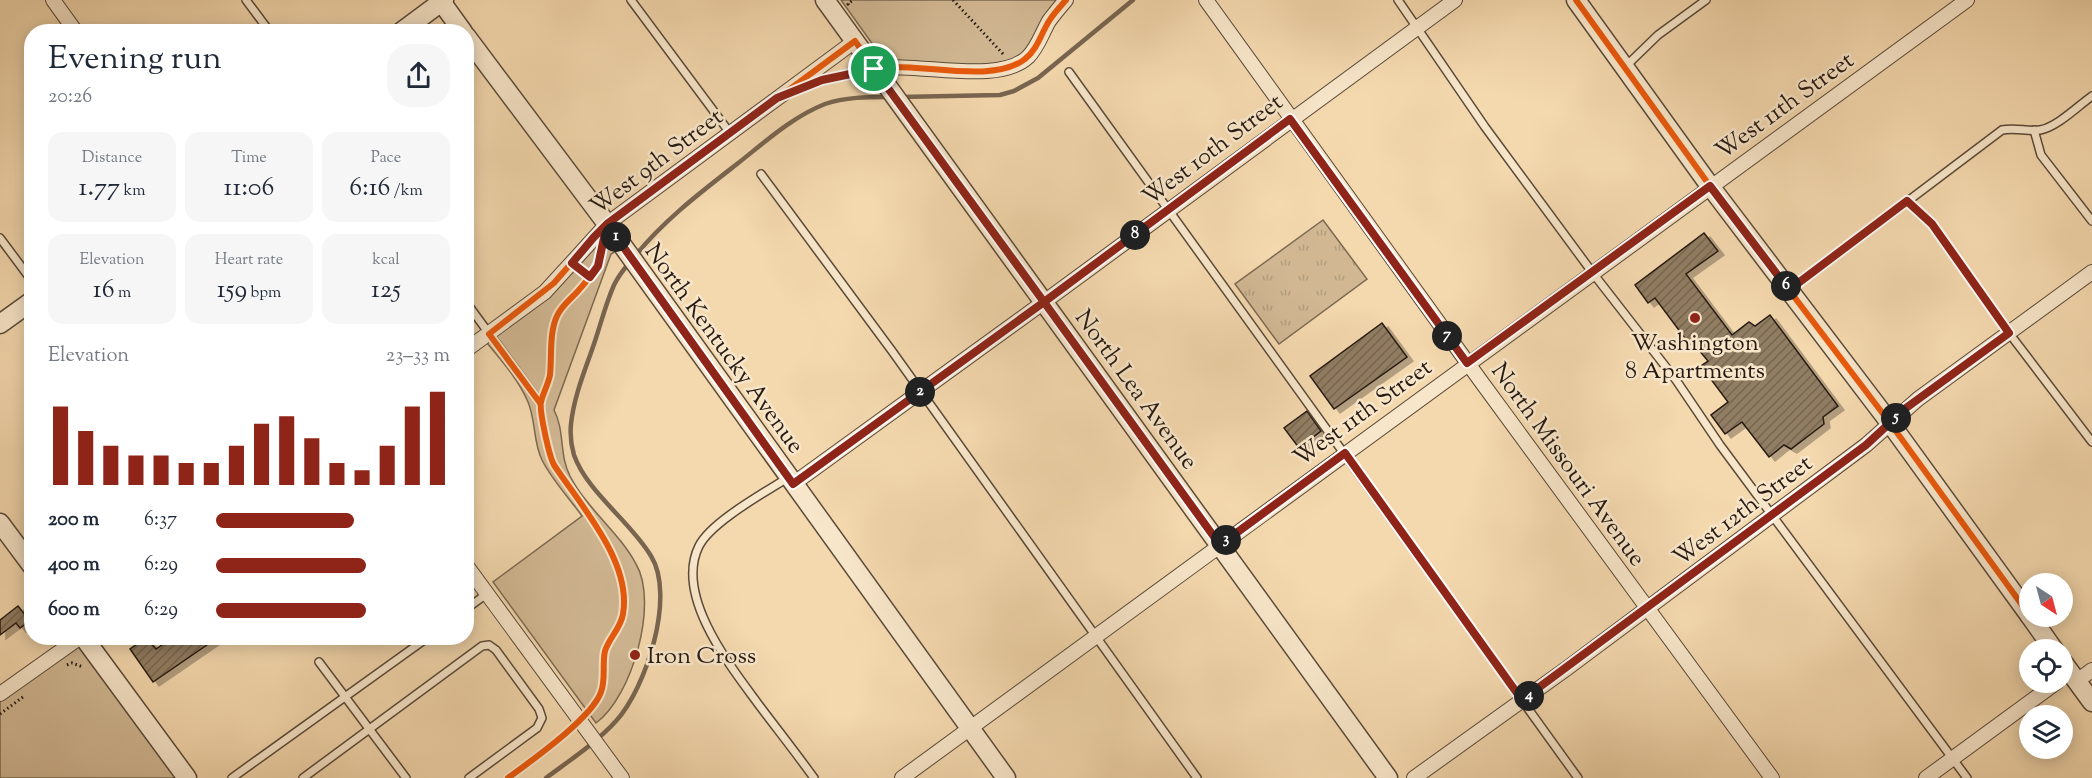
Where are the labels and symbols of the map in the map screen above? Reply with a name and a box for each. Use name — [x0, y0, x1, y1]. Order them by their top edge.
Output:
pin — [848, 43, 899, 94]
street label: West 11th Street — [1709, 45, 1861, 169]
street label: West 10th Street — [1136, 86, 1291, 215]
street label: West 9th Street — [583, 101, 731, 224]
pin: 8 — [1120, 220, 1150, 250]
pin: 1 — [601, 222, 631, 252]
street label: North Kentucky Avenue — [635, 237, 811, 461]
pin: 6 — [1771, 271, 1801, 301]
street label: North Lea Avenue — [1066, 303, 1205, 477]
marker: Washington 8 Apartments — [1688, 311, 1702, 325]
pin: 7 — [1432, 321, 1462, 351]
place label: Washington 8 Apartments — [1625, 327, 1765, 389]
street label: West 11th Street — [1287, 352, 1439, 476]
street label: North Missouri Avenue — [1482, 356, 1653, 574]
pin: 2 — [905, 377, 935, 407]
pin: 5 — [1881, 403, 1911, 433]
street label: West 12th Street — [1666, 448, 1820, 575]
pin: 3 — [1211, 525, 1241, 555]
north arrow — [2019, 573, 2073, 627]
place label: Iron Cross — [647, 640, 756, 674]
marker: Iron Cross — [628, 648, 642, 662]
pin: 4 — [1514, 681, 1544, 711]

